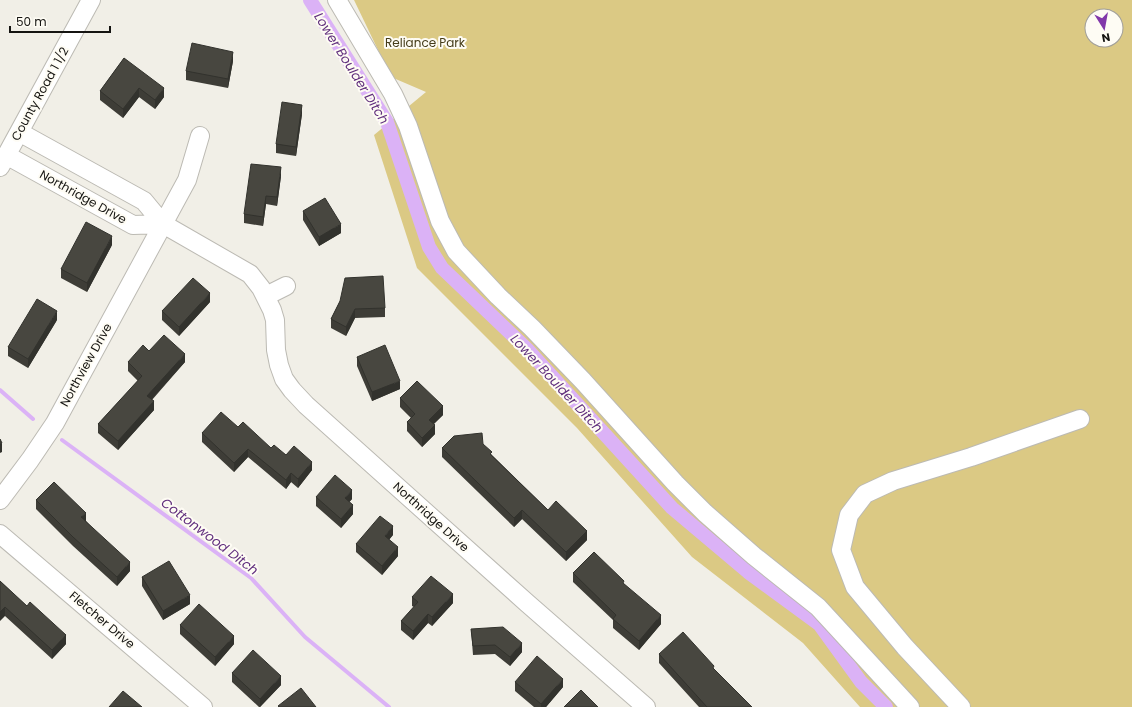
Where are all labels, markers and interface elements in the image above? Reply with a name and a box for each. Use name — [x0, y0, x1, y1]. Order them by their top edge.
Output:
scale bar — [10, 8, 110, 34]
north arrow — [1084, 8, 1124, 48]
water label: Lower Boulder Ditch — [310, 9, 394, 128]
text: 50 m — [16, 13, 47, 30]
text: N — [1100, 29, 1111, 46]
park label: Reliance Park — [385, 34, 466, 51]
street label: County Road 1 1/2 — [7, 44, 72, 144]
street label: Northridge Drive — [37, 166, 130, 228]
street label: Northview Drive — [56, 320, 116, 410]
water label: Lower Boulder Ditch — [506, 330, 607, 437]
street label: Northridge Drive — [390, 478, 473, 555]
water label: Cottonwood Ditch — [157, 493, 262, 579]
street label: Fletcher Drive — [66, 587, 139, 652]

